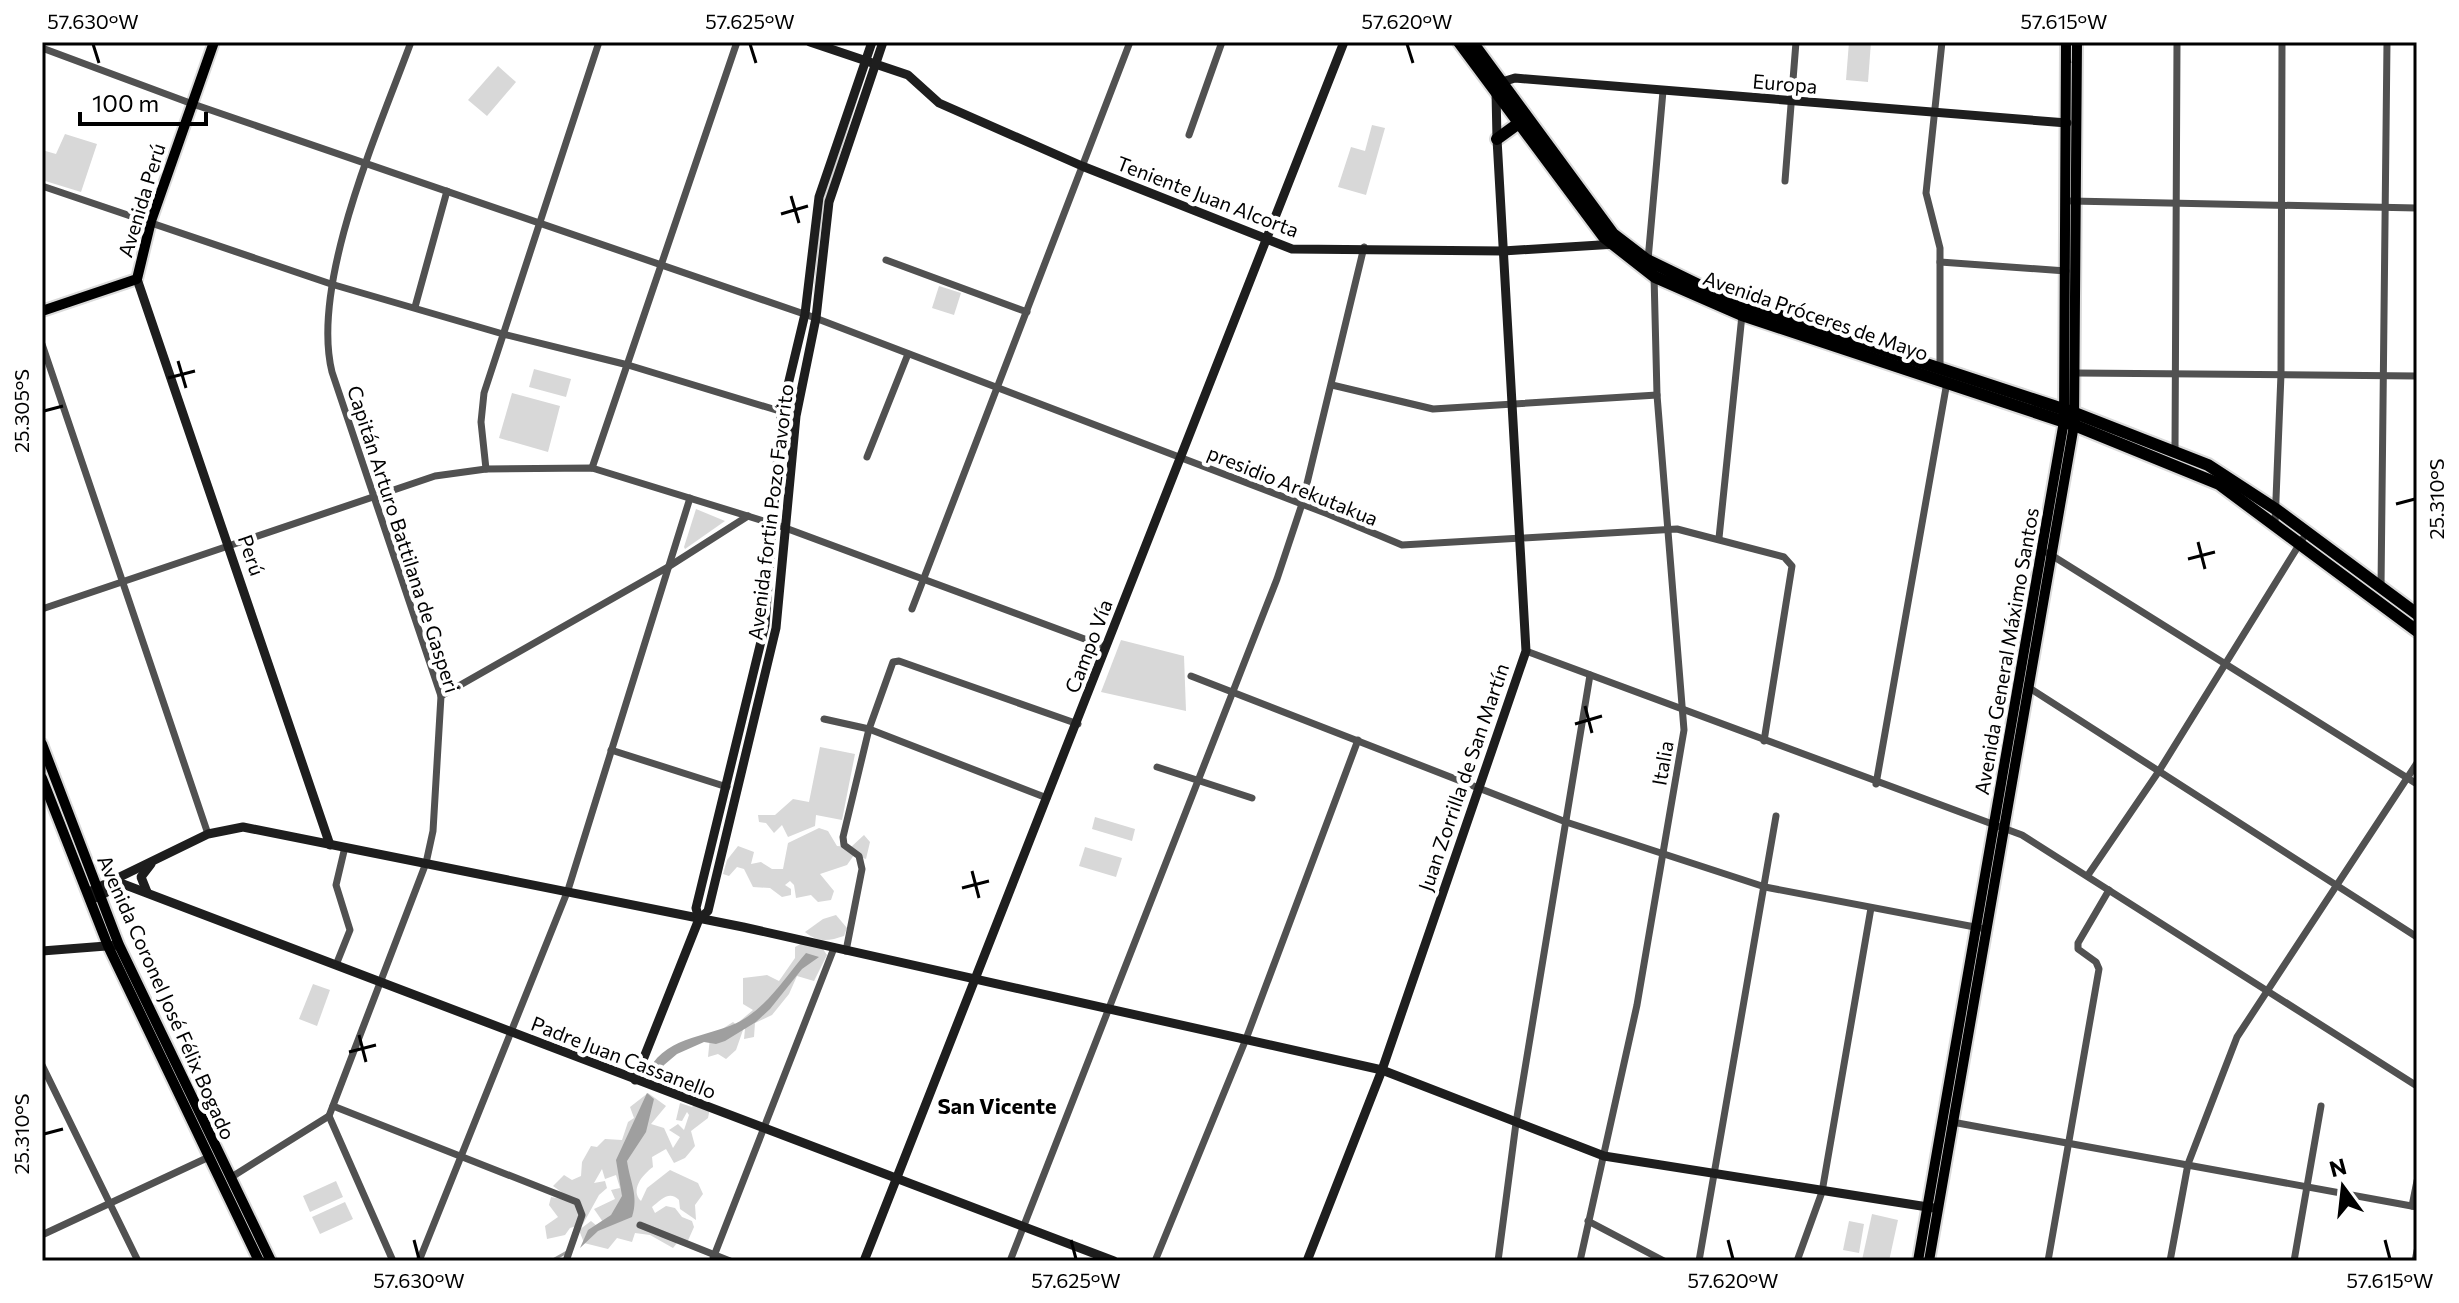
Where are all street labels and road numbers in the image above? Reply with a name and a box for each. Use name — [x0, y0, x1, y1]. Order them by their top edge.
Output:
street label: Europa — [1752, 68, 1818, 98]
street label: Avenida Perú — [112, 140, 170, 260]
street label: Teniente Juan Alcorta — [1114, 150, 1302, 242]
street label: Avenida Próceres de Mayo — [1700, 265, 1932, 365]
street label: Capitán Arturo Battilana de Gasperi — [343, 382, 465, 696]
street label: Avenida fortin Pozo Favorito — [742, 382, 798, 642]
street label: presidio Arekutakua — [1204, 440, 1382, 530]
street label: Avenida General Máximo Santos — [1969, 506, 2043, 796]
street label: Perú — [234, 531, 270, 579]
street label: Campo Vía — [1059, 596, 1117, 696]
street label: Juan Zorrilla de San Martín — [1413, 660, 1513, 894]
street label: Italia — [1646, 739, 1678, 787]
street label: Avenida Coronel José Félix Bogado — [93, 851, 241, 1143]
street label: Padre Juan Cassanello — [528, 1011, 720, 1103]

